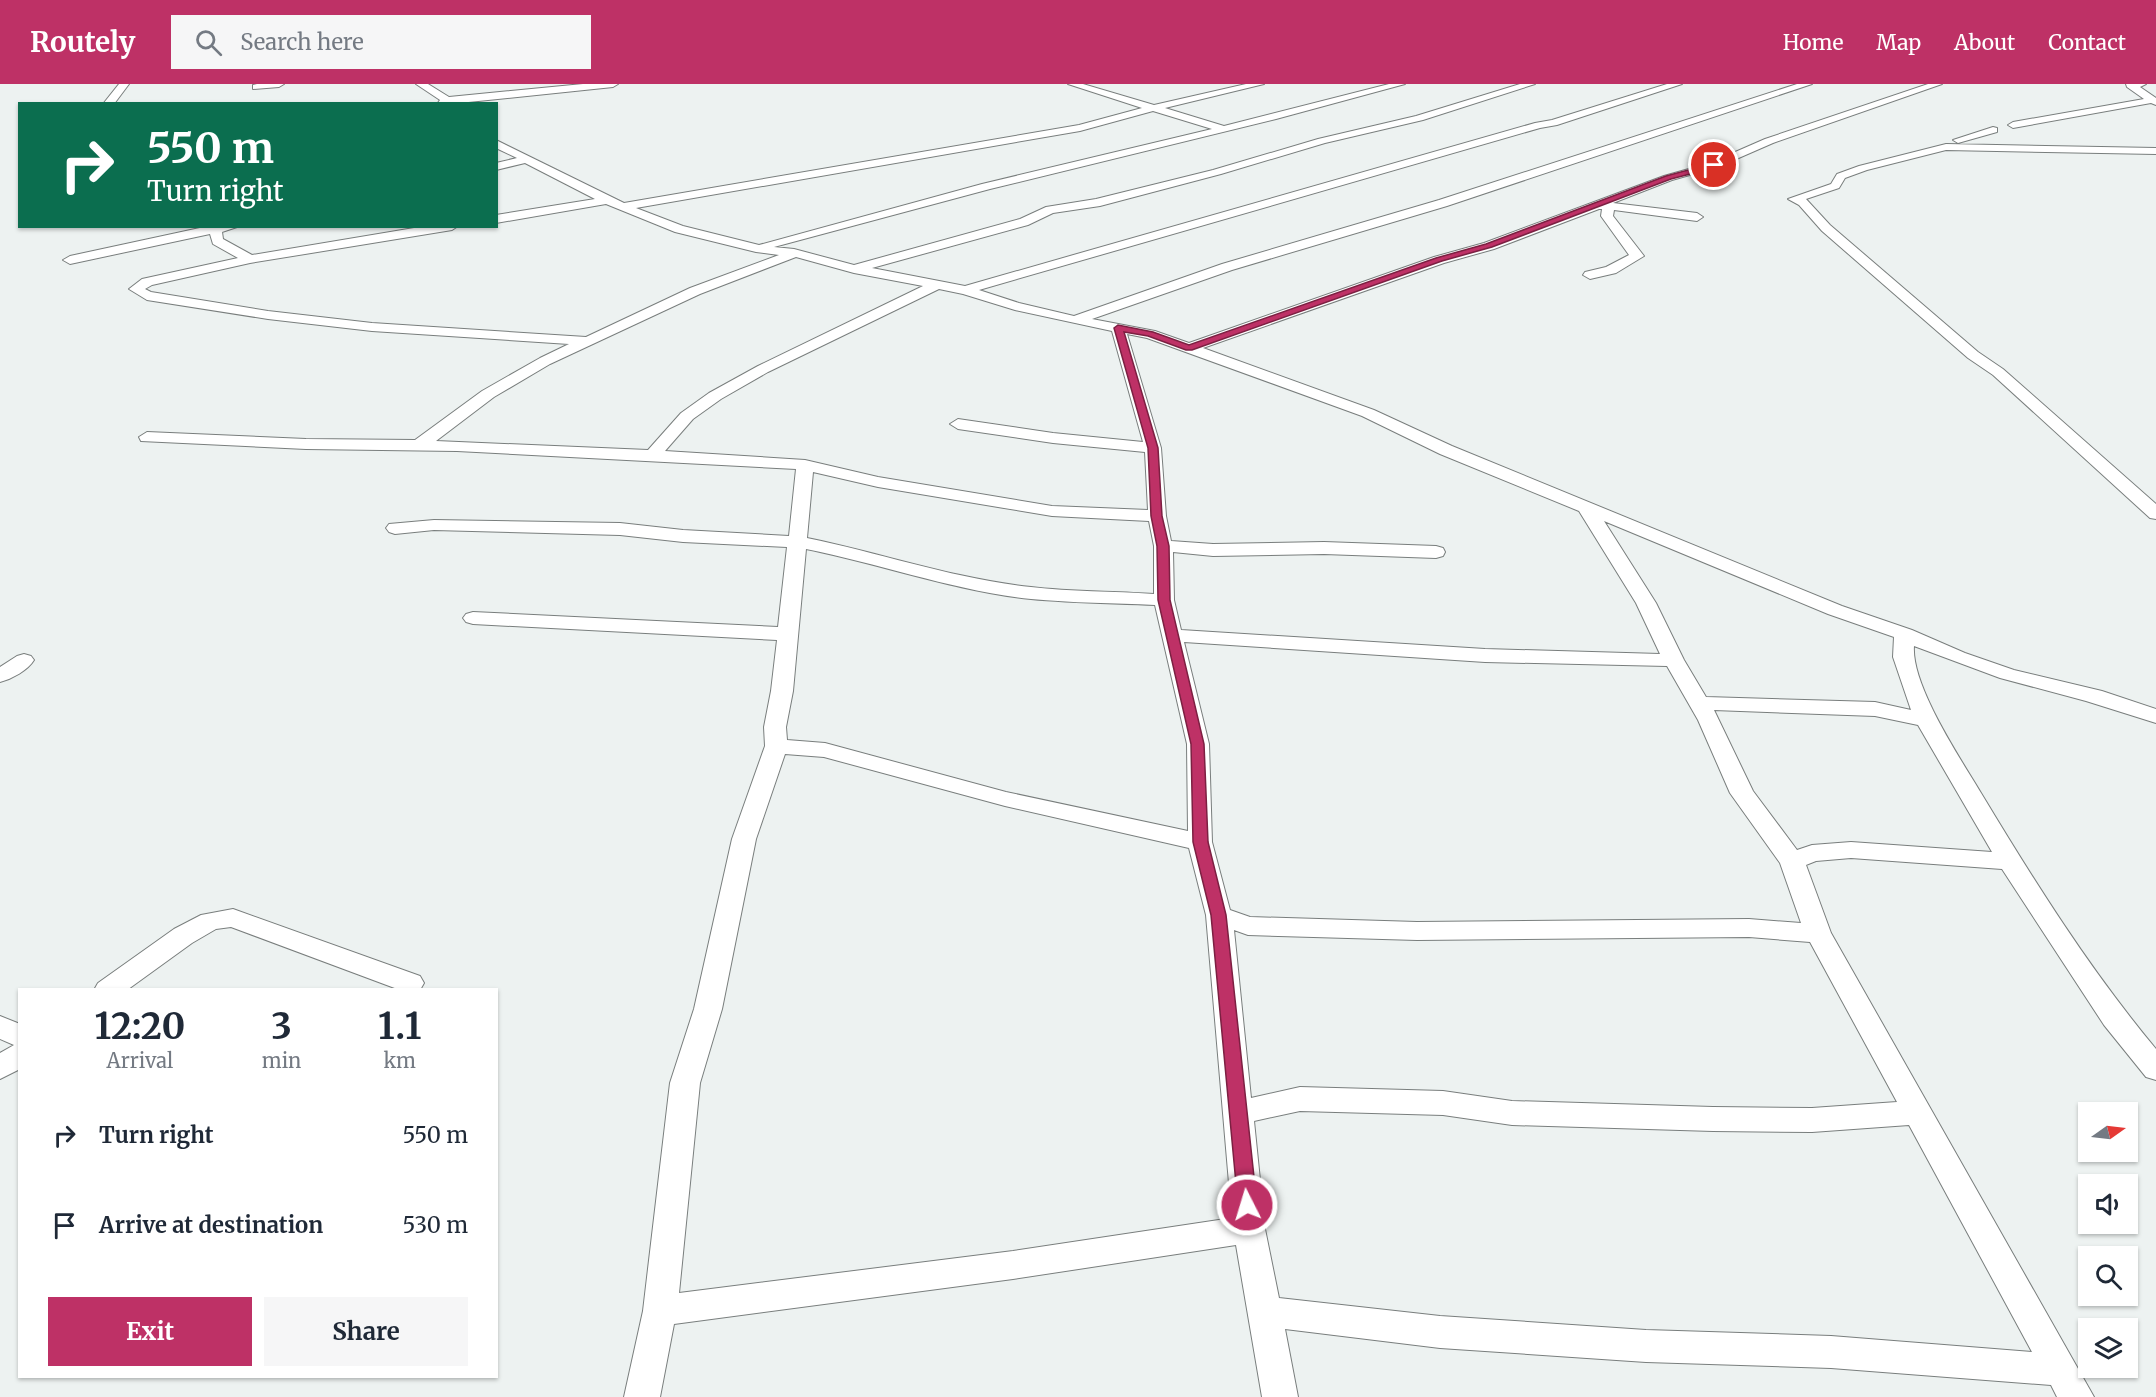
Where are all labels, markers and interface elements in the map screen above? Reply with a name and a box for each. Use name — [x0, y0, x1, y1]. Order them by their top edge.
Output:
search box — [171, 15, 591, 69]
text: Routely — [30, 24, 135, 60]
icon: search — [192, 26, 225, 59]
text: Search here — [240, 28, 364, 56]
text: Home — [1783, 29, 1843, 56]
text: Map — [1876, 29, 1921, 56]
text: About — [1954, 29, 2015, 56]
text: Contact — [2048, 29, 2126, 56]
text: 550 m — [147, 122, 274, 174]
icon: right — [48, 126, 126, 204]
pin — [1688, 139, 1739, 190]
icon: arrive — [1697, 148, 1730, 181]
text: Turn right — [147, 174, 284, 208]
text: 12:20 — [95, 1004, 185, 1049]
text: 3 — [271, 1004, 292, 1049]
text: 1.1 — [378, 1004, 421, 1049]
text: Arrival — [106, 1048, 173, 1073]
text: min — [262, 1048, 301, 1073]
text: km — [383, 1048, 416, 1073]
north arrow — [2078, 1102, 2138, 1162]
map controls — [2078, 1102, 2138, 1378]
icon: right — [48, 1119, 81, 1152]
text: Turn right — [99, 1121, 213, 1149]
text: 550 m — [403, 1121, 468, 1149]
position arrow — [1215, 1173, 1279, 1237]
button: sound — [2078, 1174, 2138, 1234]
icon: arrive — [48, 1209, 81, 1242]
text: Arrive at destination — [99, 1211, 323, 1239]
text: 530 m — [403, 1211, 468, 1239]
button: search — [2078, 1246, 2138, 1306]
button: Exit — [48, 1297, 252, 1366]
button: Share — [264, 1297, 468, 1366]
button: layers — [2078, 1318, 2138, 1378]

